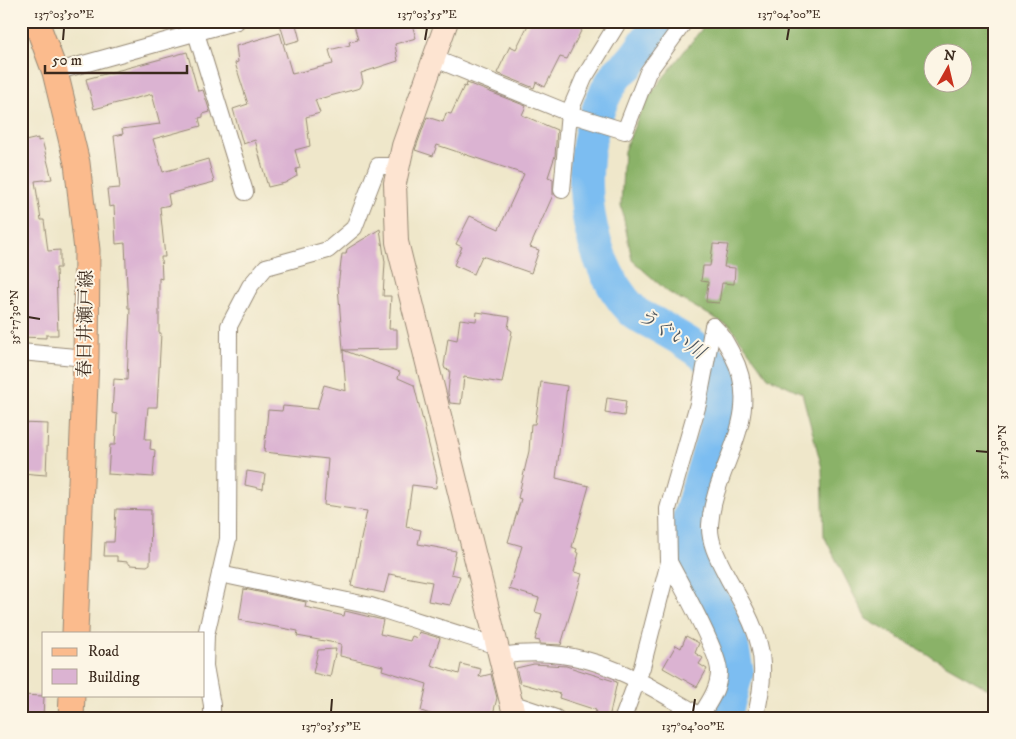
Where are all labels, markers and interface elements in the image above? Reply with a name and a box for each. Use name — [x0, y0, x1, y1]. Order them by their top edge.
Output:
text: 137°03'50"E — [34, 7, 94, 22]
text: 137°03'55"E — [397, 7, 457, 22]
text: 137°04'00"E — [758, 7, 821, 22]
scale bar — [45, 42, 188, 74]
north arrow — [924, 42, 974, 92]
text: N — [943, 46, 957, 66]
text: 50 m — [52, 51, 82, 70]
street label: 春日井瀬戸線 — [74, 270, 98, 378]
text: 35°17'30"N — [7, 289, 22, 344]
water label: うぐい川 — [633, 304, 711, 365]
text: 35°17'30"N — [995, 424, 1010, 479]
legend — [42, 632, 205, 696]
text: Road — [88, 642, 120, 661]
text: Building — [88, 668, 140, 687]
text: 137°03'55"E — [301, 719, 361, 734]
text: 137°04'00"E — [662, 719, 725, 734]

